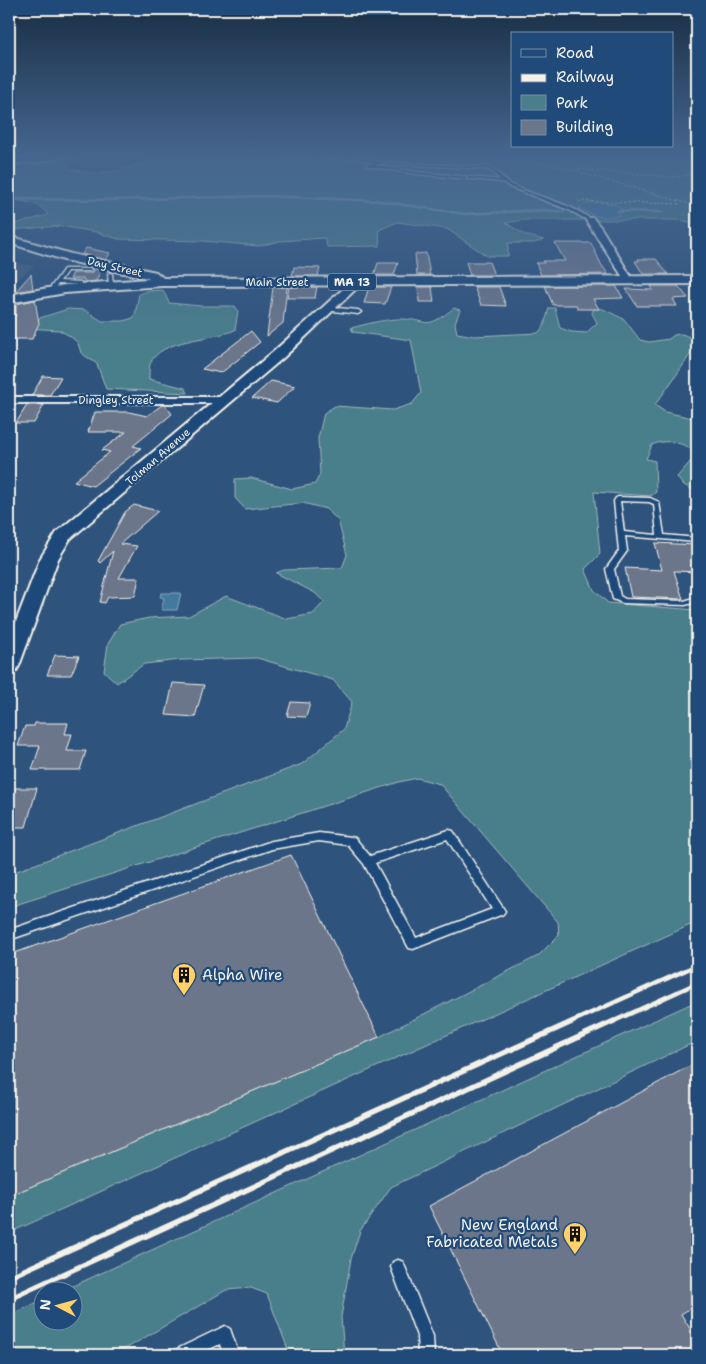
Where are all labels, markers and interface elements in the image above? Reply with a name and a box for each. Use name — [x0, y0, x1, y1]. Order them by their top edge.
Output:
legend — [511, 32, 674, 148]
text: Road — [556, 43, 594, 63]
text: Railway — [556, 67, 614, 87]
text: Park — [556, 93, 588, 113]
text: Building — [556, 117, 613, 137]
street label: Day Street — [86, 253, 144, 281]
road number: MA 13 — [328, 274, 376, 290]
street label: Main Street — [245, 275, 309, 290]
street label: Dingley Street — [78, 393, 154, 408]
street label: Tolman Avenue — [123, 425, 193, 489]
building icon: Alpha Wire — [171, 962, 197, 996]
place label: Alpha Wire — [202, 965, 282, 985]
place label: New England Fabricated Metals — [426, 1215, 558, 1252]
building icon: New England Fabricated Metals — [562, 1221, 588, 1255]
north arrow — [32, 1282, 82, 1332]
text: N — [36, 1298, 55, 1311]

